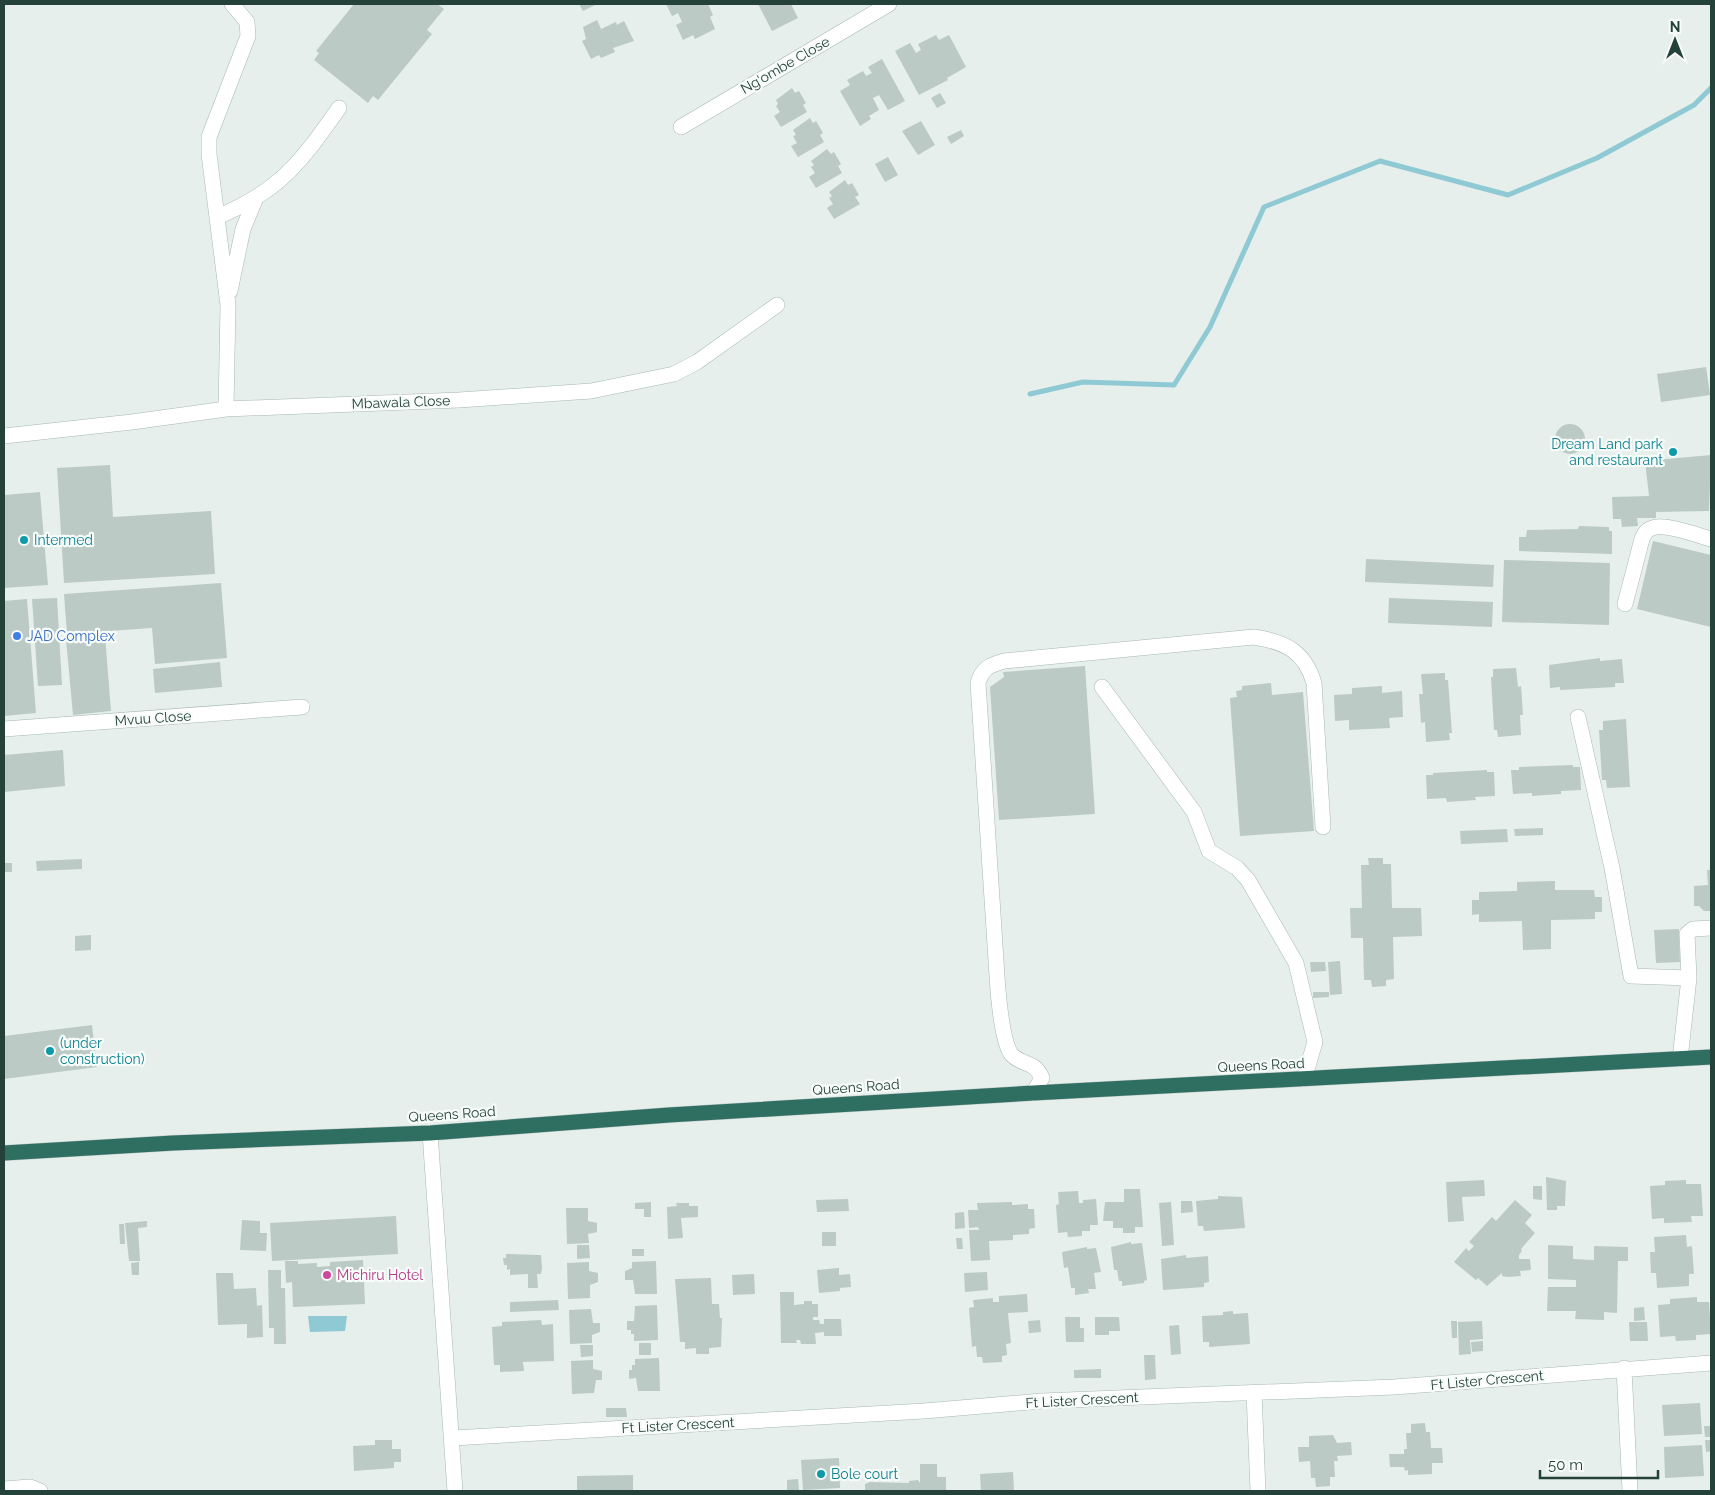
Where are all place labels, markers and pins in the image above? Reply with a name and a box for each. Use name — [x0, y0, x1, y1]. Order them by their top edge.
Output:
place label: Dream Land park and restaurant — [1551, 436, 1664, 468]
marker: Dream Land park and restaurant — [1667, 446, 1679, 458]
place label: Intermed — [34, 532, 93, 548]
marker: Intermed — [18, 534, 30, 546]
place label: JAD Complex — [27, 628, 115, 644]
marker: JAD Complex — [11, 630, 23, 642]
place label: (under construction) — [60, 1035, 145, 1067]
marker: (under construction) — [44, 1045, 56, 1057]
place label: Michiru Hotel — [337, 1267, 423, 1283]
marker: Michiru Hotel — [321, 1269, 333, 1281]
place label: Bole court — [831, 1466, 898, 1482]
marker: Bole court — [815, 1468, 827, 1480]

